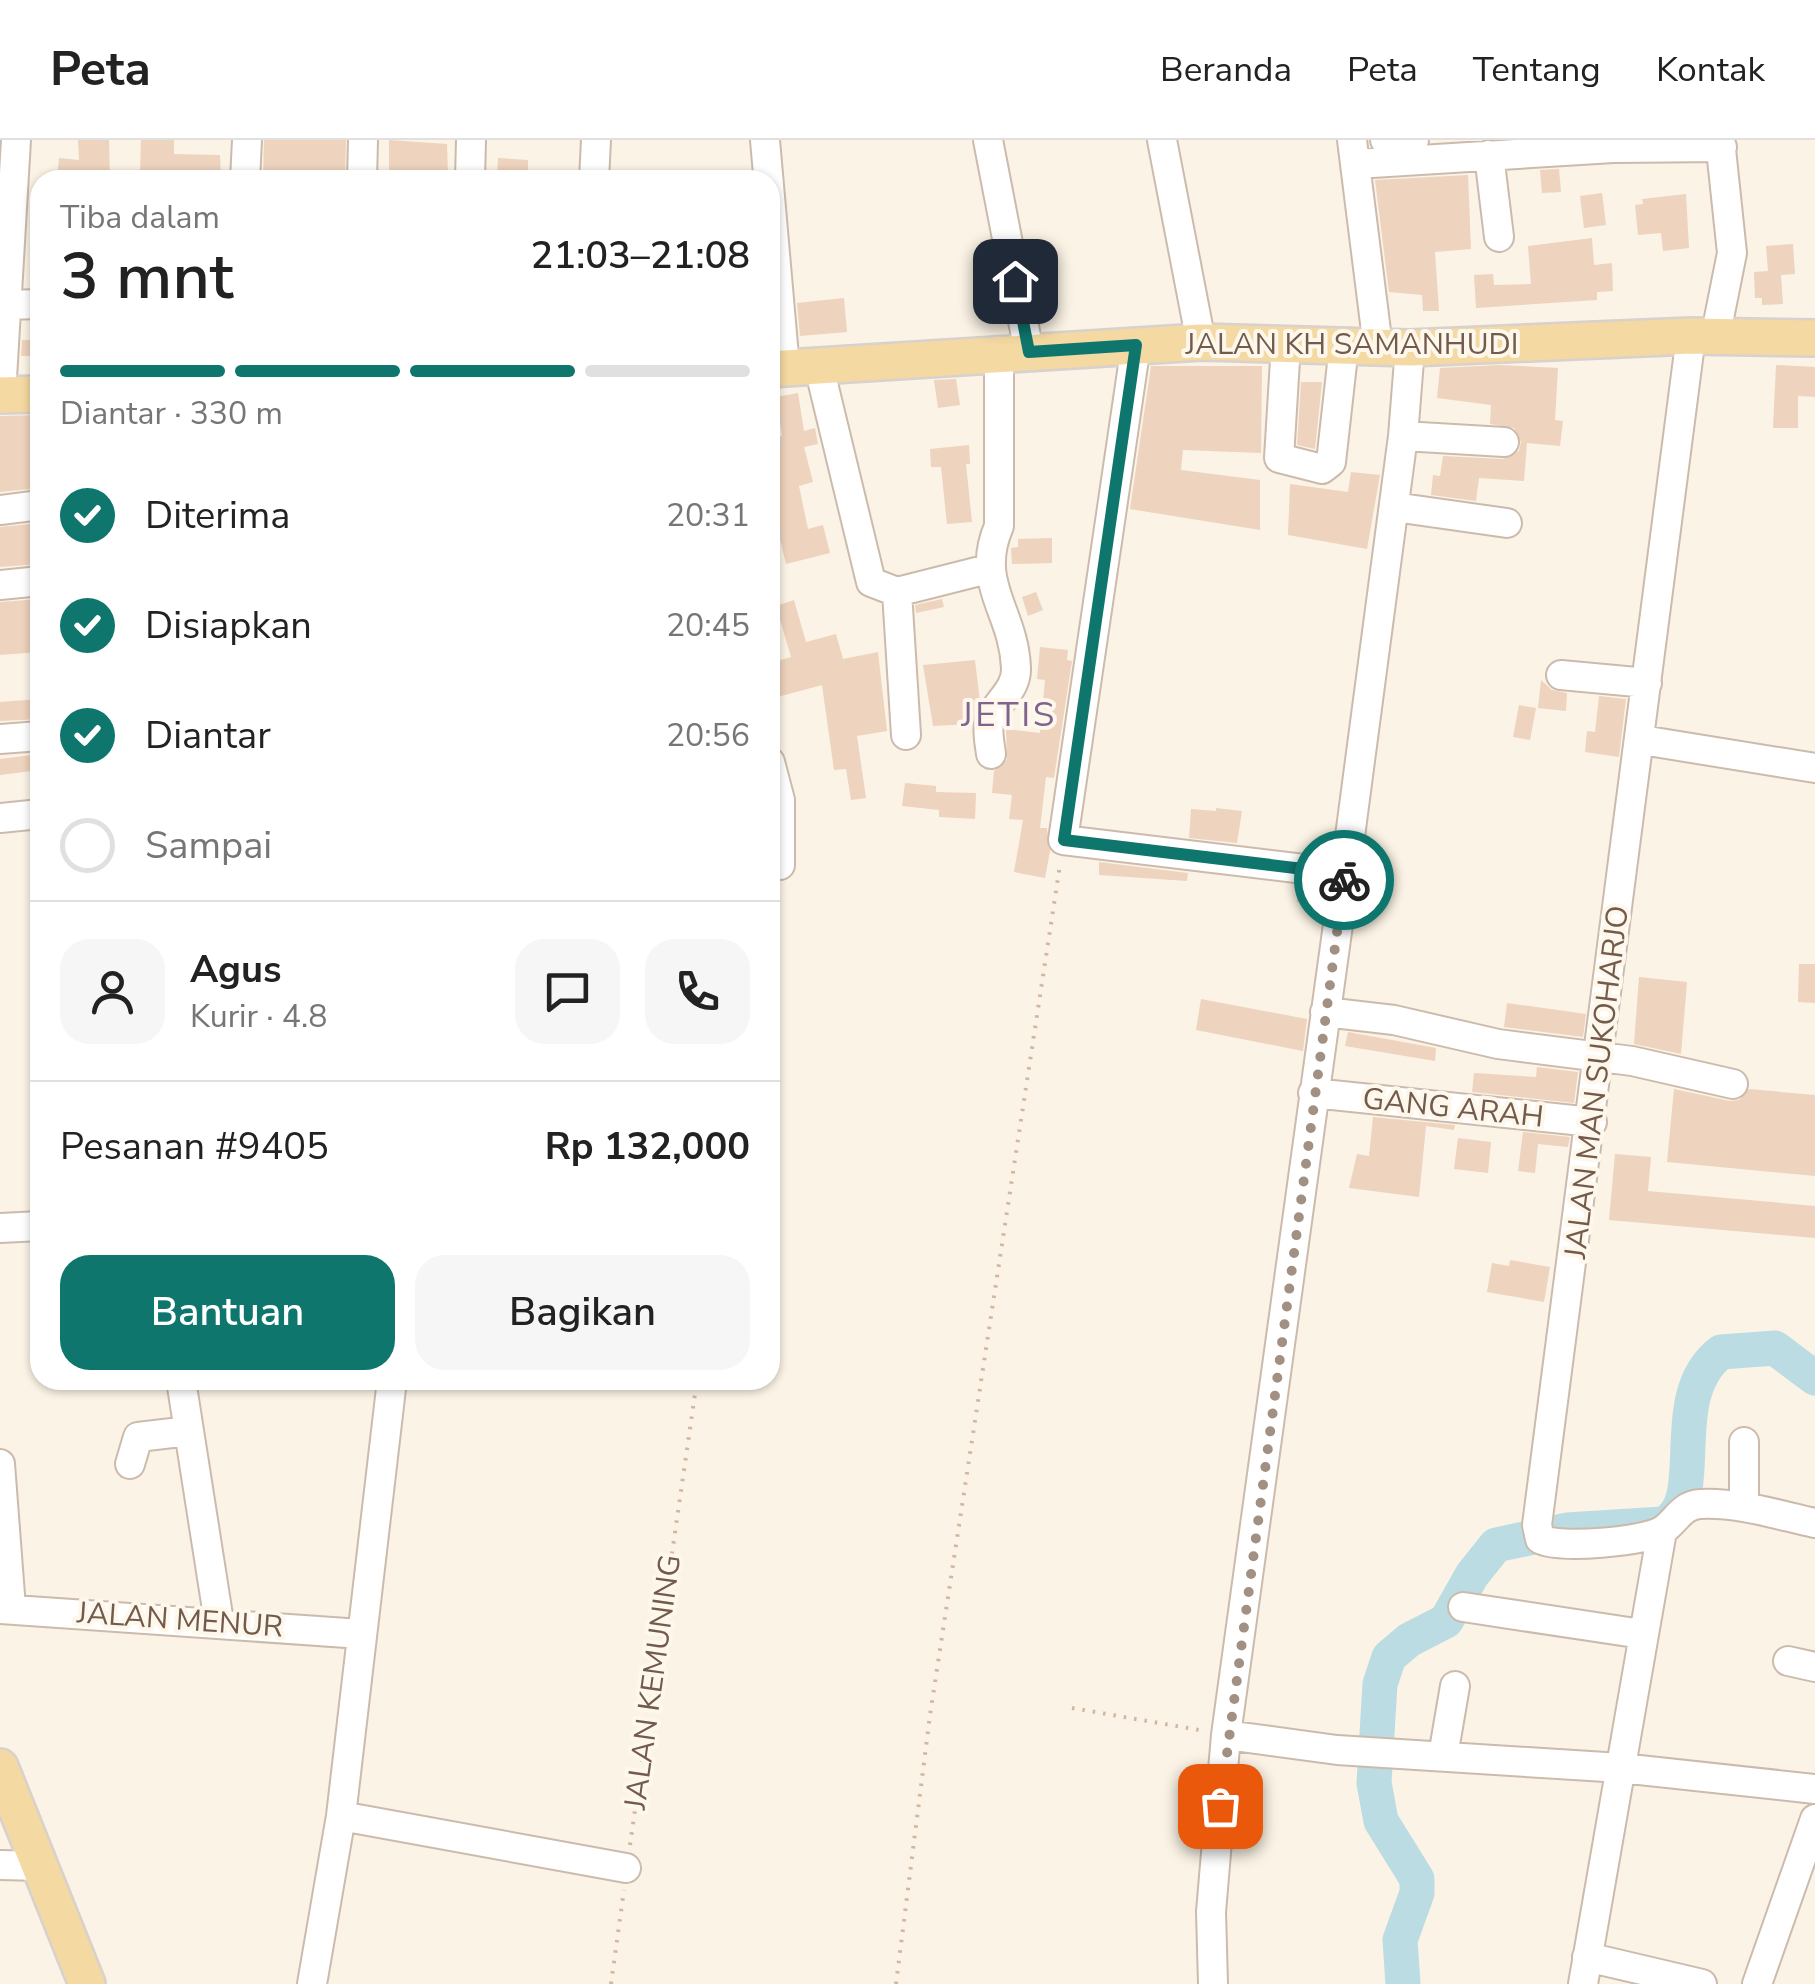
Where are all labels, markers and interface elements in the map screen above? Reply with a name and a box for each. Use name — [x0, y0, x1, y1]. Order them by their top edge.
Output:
text: Peta — [50, 36, 151, 102]
text: Beranda — [1160, 46, 1292, 93]
text: Peta — [1347, 46, 1418, 93]
text: Tentang — [1473, 46, 1601, 93]
text: Kontak — [1656, 46, 1765, 93]
text: Tiba dalam — [60, 196, 220, 239]
text: 21:03–21:08 — [531, 230, 750, 281]
text: 3 mnt — [60, 232, 234, 321]
pin — [973, 239, 1058, 324]
icon: home — [988, 254, 1043, 309]
street label: JALAN KH SAMANHUDI — [1185, 324, 1518, 365]
text: Diantar · 330 m — [60, 392, 283, 435]
icon: check — [60, 488, 115, 543]
text: Diterima — [145, 490, 290, 541]
text: 20:31 — [666, 494, 750, 537]
icon: check — [60, 598, 115, 653]
text: Disiapkan — [145, 600, 312, 651]
text: 20:45 — [666, 604, 750, 647]
district label: JETIS — [960, 691, 1057, 738]
icon: check — [60, 708, 115, 763]
text: Diantar — [145, 710, 271, 761]
text: 20:56 — [666, 714, 750, 757]
text: Sampai — [145, 820, 272, 871]
courier — [1294, 830, 1394, 930]
icon: bike — [1317, 853, 1372, 908]
street label: JALAN MAN SUKOHARJO — [1555, 903, 1639, 1262]
button: person — [60, 939, 165, 1044]
button: chat — [515, 939, 620, 1044]
button: phone — [645, 939, 750, 1044]
text: Agus — [190, 944, 282, 995]
text: Kurir · 4.8 — [190, 995, 327, 1038]
street label: GANG ARAH — [1361, 1078, 1545, 1138]
text: Pesanan #9405 — [60, 1121, 329, 1172]
text: Rp 132,000 — [545, 1121, 750, 1172]
button: Bantuan — [60, 1255, 395, 1370]
button: Bagikan — [415, 1255, 750, 1370]
street label: JALAN KEMUNING — [615, 1552, 691, 1813]
street label: JALAN MENUR — [75, 1592, 284, 1648]
pin — [1178, 1764, 1263, 1849]
icon: bag — [1193, 1779, 1248, 1834]

